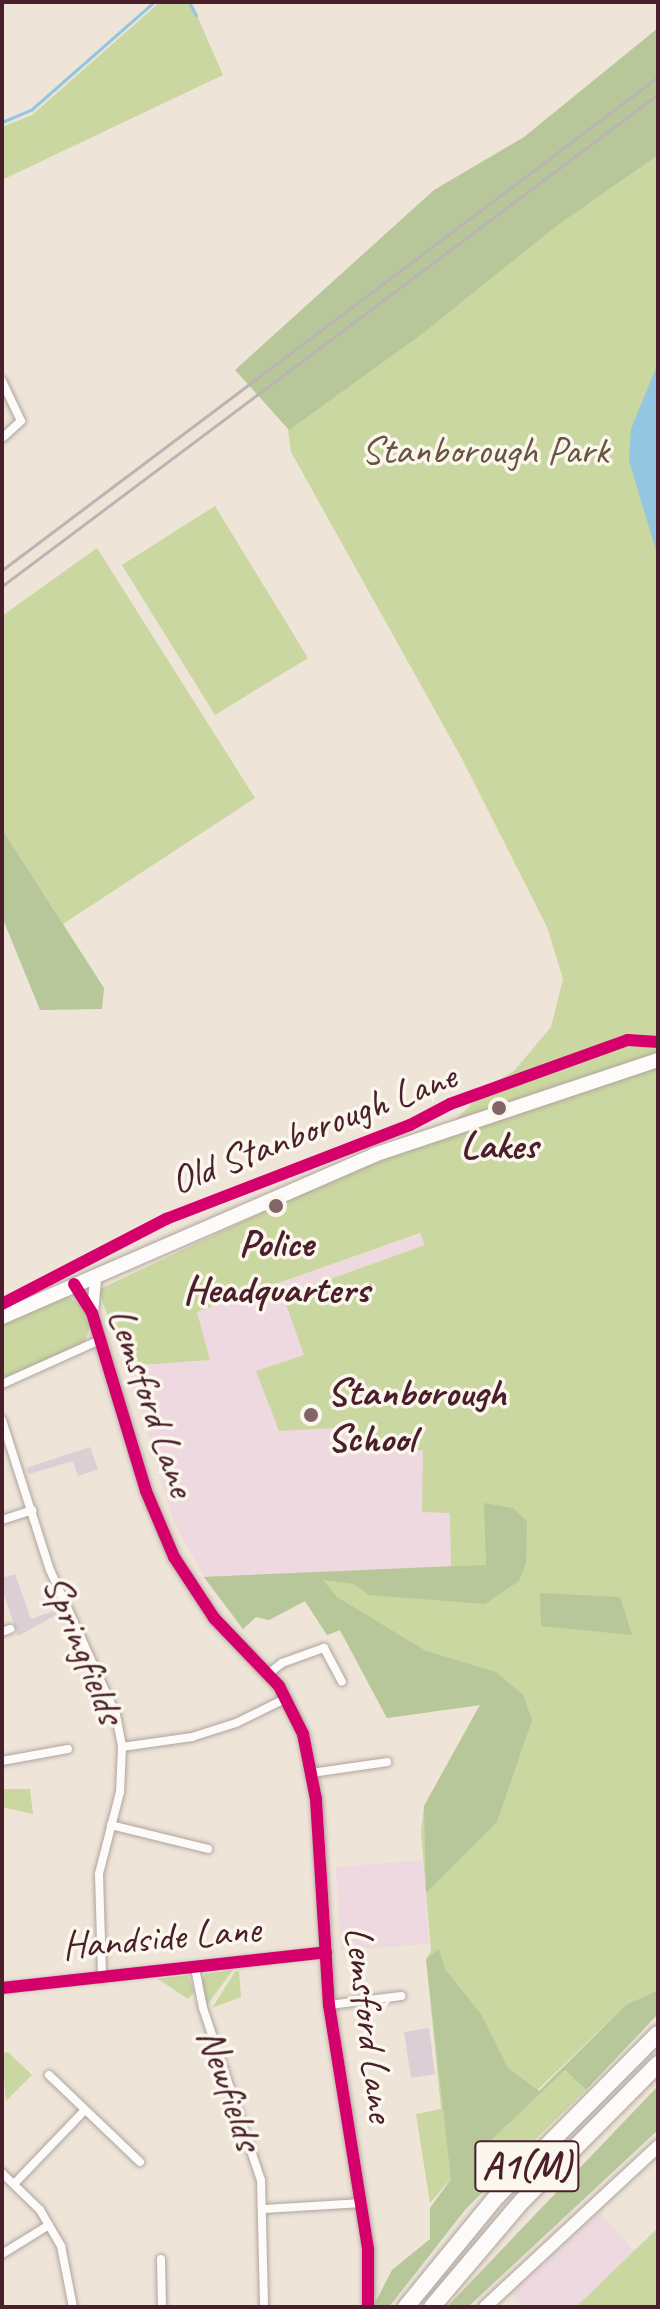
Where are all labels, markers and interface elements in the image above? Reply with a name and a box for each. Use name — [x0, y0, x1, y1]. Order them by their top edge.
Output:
park label: Stanborough Park — [360, 426, 610, 474]
street label: Old Stanborough Lane — [162, 1051, 464, 1205]
marker: Lakes — [490, 1099, 508, 1117]
place label: Lakes — [460, 1121, 538, 1169]
marker: Police Headquarters — [267, 1197, 285, 1215]
place label: Police Headquarters — [183, 1219, 369, 1313]
street label: Lemsford Lane — [97, 1301, 207, 1503]
place label: Stanborough School — [327, 1368, 506, 1462]
marker: Stanborough School — [302, 1406, 320, 1424]
street label: Springfields — [33, 1568, 135, 1730]
street label: Handside Lane — [60, 1904, 262, 1970]
street label: Lemsford Lane — [334, 1923, 406, 2125]
street label: Newfields — [187, 2022, 273, 2156]
road number: A1(M) — [473, 2132, 581, 2200]

